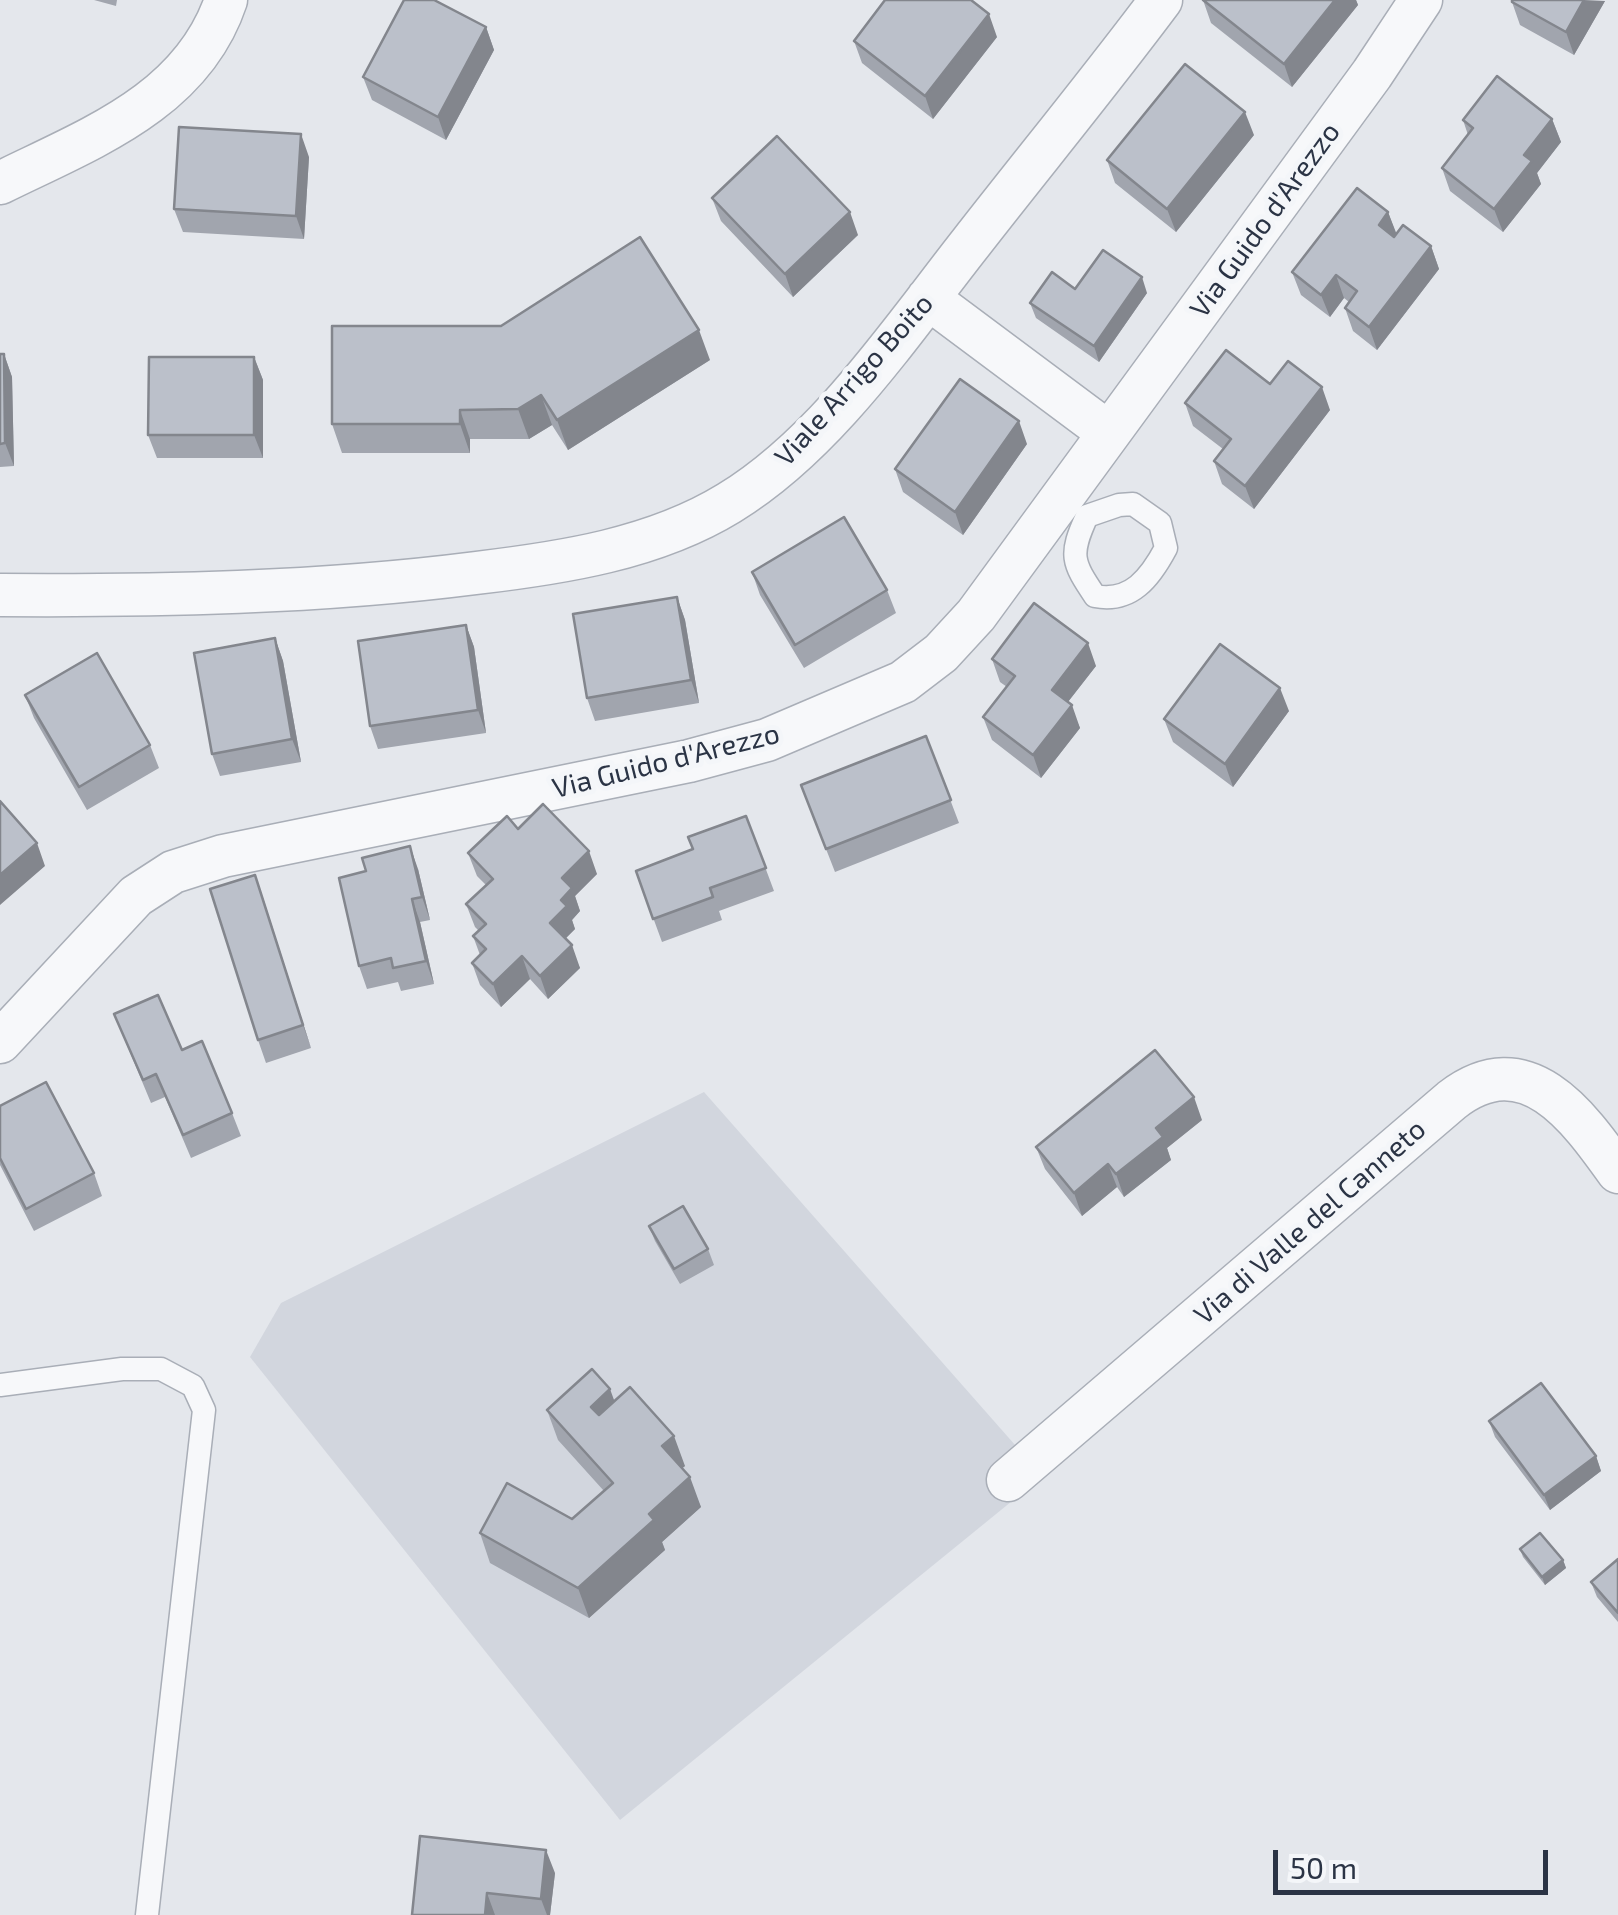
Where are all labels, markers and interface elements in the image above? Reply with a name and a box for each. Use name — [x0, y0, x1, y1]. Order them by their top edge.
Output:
street label: Via Guido d'Arezzo — [1183, 116, 1347, 324]
street label: Viale Arrigo Boito — [768, 287, 940, 473]
street label: Via Guido d'Arezzo — [549, 717, 783, 805]
street label: Via di Valle del Canneto — [1187, 1112, 1433, 1332]
scale bar — [1278, 1830, 1553, 1892]
text: 50 m — [1290, 1849, 1357, 1885]

